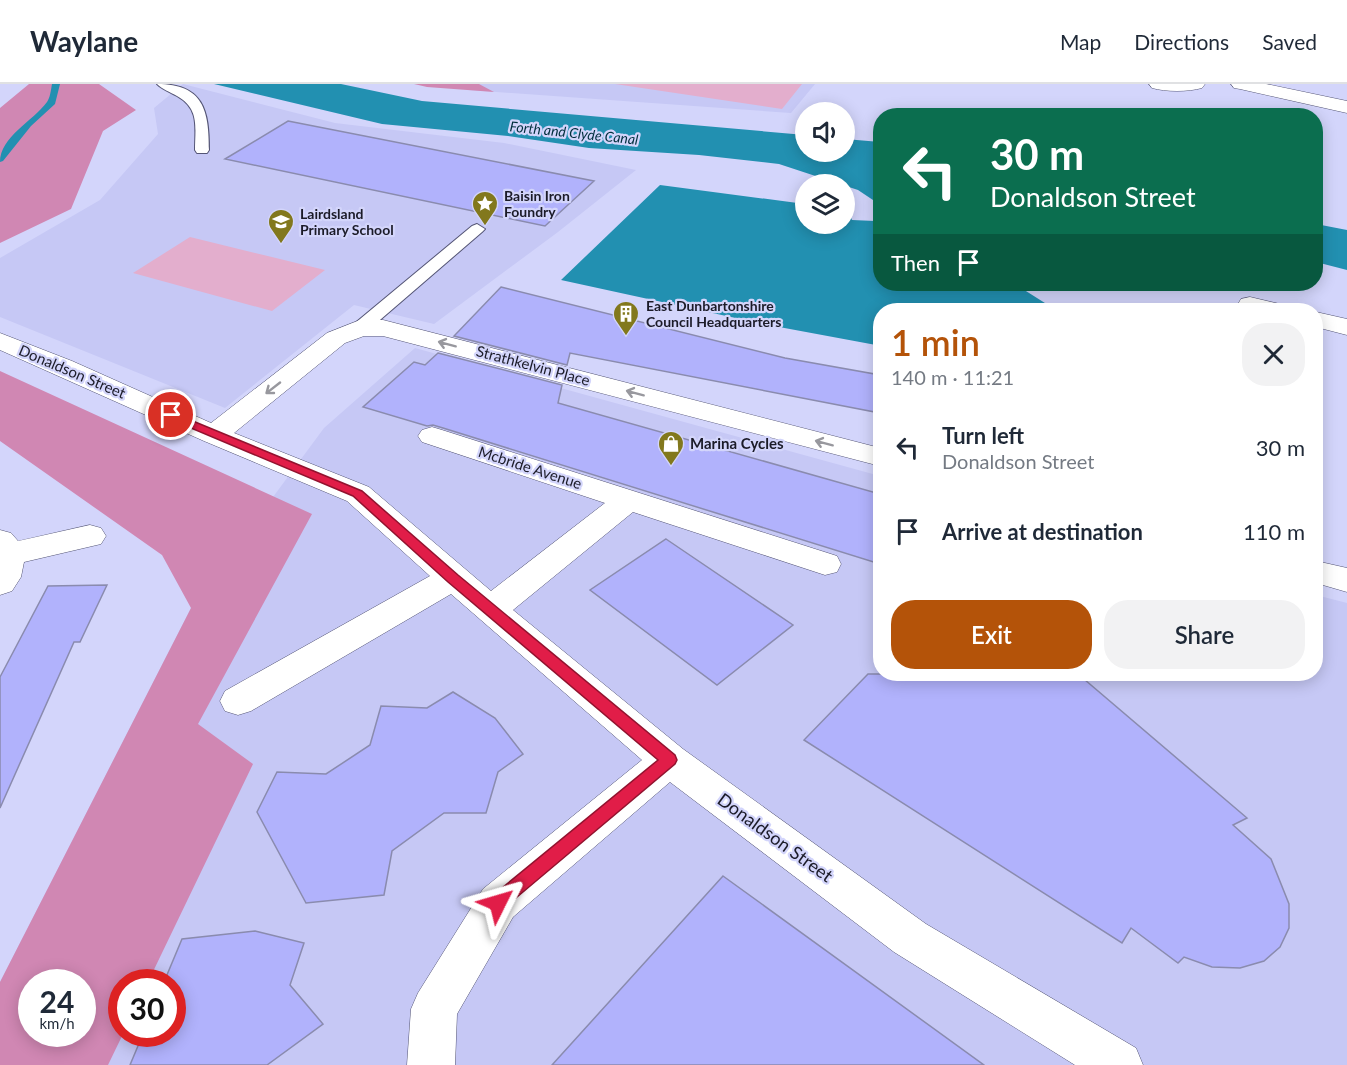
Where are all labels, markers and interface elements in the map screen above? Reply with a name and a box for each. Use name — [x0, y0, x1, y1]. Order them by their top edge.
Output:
text: Waylane — [30, 24, 138, 58]
text: Map — [1060, 29, 1101, 54]
text: Directions — [1134, 29, 1229, 54]
text: Saved — [1262, 29, 1317, 54]
map controls — [795, 102, 855, 234]
button: sound — [795, 102, 855, 162]
water label: Forth and Clyde Canal — [509, 117, 639, 148]
text: 30 m — [990, 129, 1084, 179]
icon: left — [891, 132, 969, 210]
button: layers — [795, 174, 855, 234]
text: Donaldson Street — [990, 180, 1196, 213]
place label: Baisin Iron Foundry — [504, 187, 570, 220]
place icon: Baisin Iron Foundry — [470, 189, 500, 227]
place label: Lairdsland Primary School — [300, 205, 394, 238]
school or university icon: Lairdsland Primary School — [266, 207, 296, 245]
icon: arrive — [952, 246, 985, 279]
text: Then — [891, 249, 940, 276]
place label: East Dunbartonshire Council Headquarters — [646, 297, 781, 330]
building icon: East Dunbartonshire Council Headquarters — [611, 299, 641, 337]
text: 1 min — [891, 320, 980, 364]
button: close — [1242, 323, 1305, 386]
one-way arrow — [438, 337, 457, 349]
street label: Donaldson Street — [16, 340, 129, 402]
street label: Strathkelvin Place — [475, 341, 592, 389]
text: 140 m · 11:21 — [891, 365, 1014, 389]
one-way arrow — [265, 382, 281, 395]
one-way arrow — [626, 387, 645, 398]
pin — [145, 389, 196, 440]
icon: arrive — [154, 398, 187, 431]
text: Turn left — [942, 422, 1024, 449]
shop icon: Marina Cycles — [656, 429, 686, 467]
icon: left — [891, 431, 924, 464]
place label: Marina Cycles — [690, 434, 784, 452]
text: 30 m — [1256, 434, 1305, 461]
one-way arrow — [815, 436, 834, 448]
street label: Mcbride Avenue — [476, 442, 584, 492]
text: Donaldson Street — [942, 449, 1094, 473]
icon: arrive — [891, 515, 924, 548]
text: Arrive at destination — [942, 518, 1143, 545]
text: 110 m — [1243, 518, 1305, 545]
button: Exit — [891, 600, 1092, 669]
button: Share — [1104, 600, 1305, 669]
street label: Donaldson Street — [714, 788, 838, 887]
position arrow — [466, 871, 530, 935]
speed limit sign: 30 — [108, 969, 186, 1047]
text: 24 — [40, 983, 74, 1019]
text: km/h — [39, 1014, 75, 1032]

